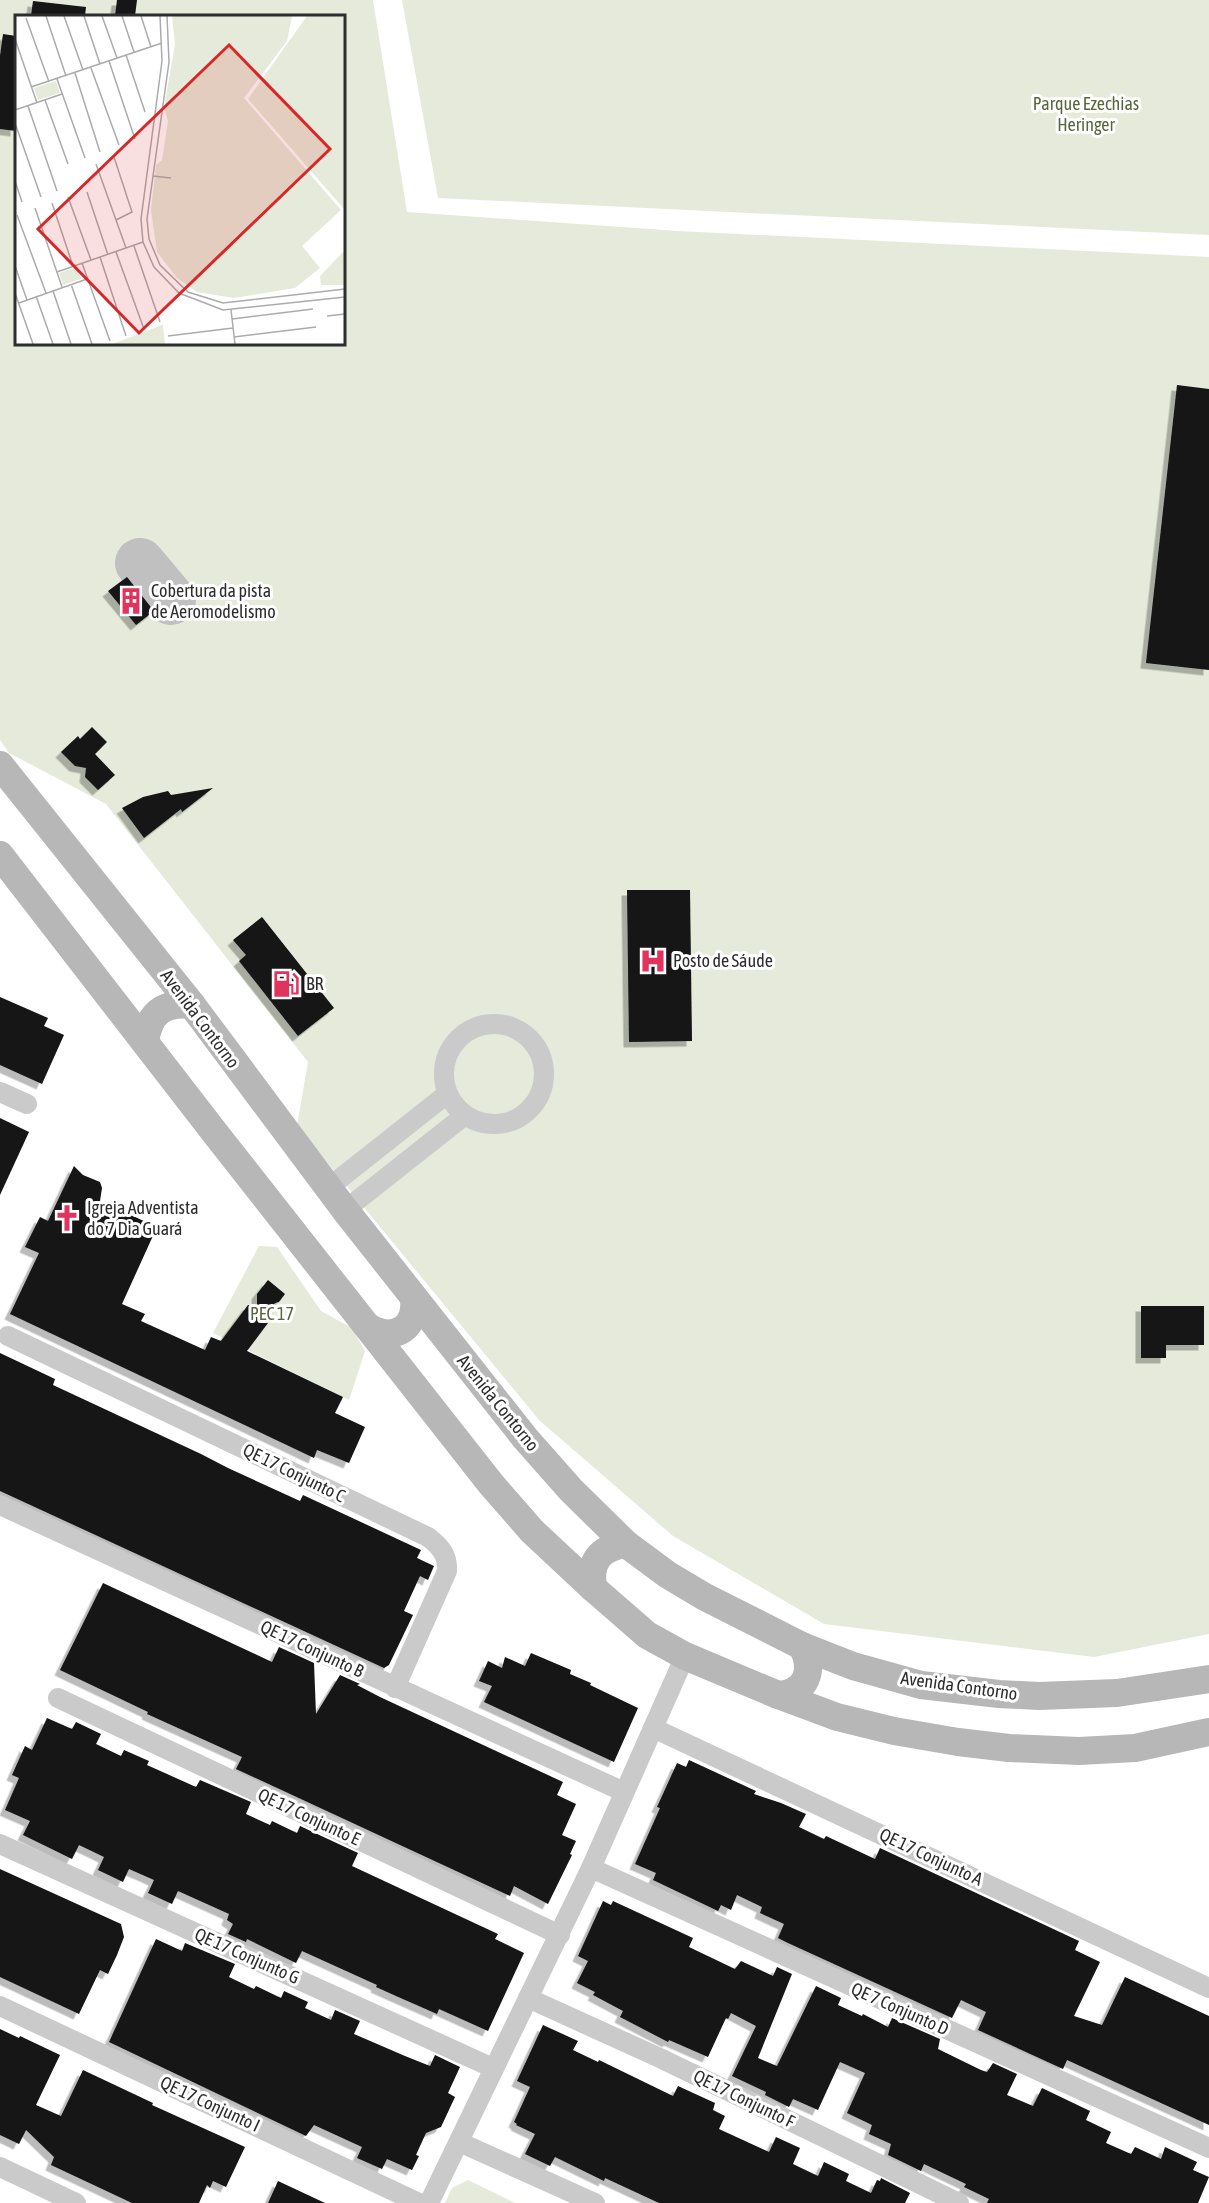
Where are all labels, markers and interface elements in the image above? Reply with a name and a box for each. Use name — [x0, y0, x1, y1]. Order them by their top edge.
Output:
inset map — [15, 15, 345, 345]
park label: Parque Ezechias Heringer — [1033, 93, 1139, 135]
place label: Cobertura da pista de Aeromodelismo — [151, 580, 276, 622]
building icon: Cobertura da pista de Aeromodelismo — [116, 586, 146, 616]
hospital icon: Posto de Sáude — [638, 946, 668, 976]
place label: Posto de Sáude — [673, 950, 773, 971]
street label: Avenida Contorno — [157, 965, 244, 1072]
fuel station icon: BR — [271, 969, 301, 999]
place label: BR — [306, 973, 324, 994]
place label: Igreja Adventista do 7 Dia Guará — [87, 1197, 199, 1239]
church icon: Igreja Adventista do 7 Dia Guará — [52, 1203, 82, 1233]
park label: PEC 17 — [250, 1303, 294, 1324]
street label: Avenida Contorno — [453, 1350, 544, 1455]
street label: QE 17 Conjunto C — [240, 1439, 349, 1506]
street label: QE 17 Conjunto B — [257, 1615, 368, 1682]
street label: Avenida Contorno — [899, 1667, 1019, 1704]
street label: QE 17 Conjunto E — [255, 1784, 364, 1850]
street label: QE 17 Conjunto A — [876, 1823, 986, 1890]
street label: QE 17 Conjunto G — [192, 1923, 303, 1988]
street label: QE 7 Conjunto D — [848, 1978, 952, 2039]
street label: QE 17 Conjunto F — [690, 2065, 799, 2132]
street label: QE 17 Conjunto I — [157, 2071, 263, 2136]

